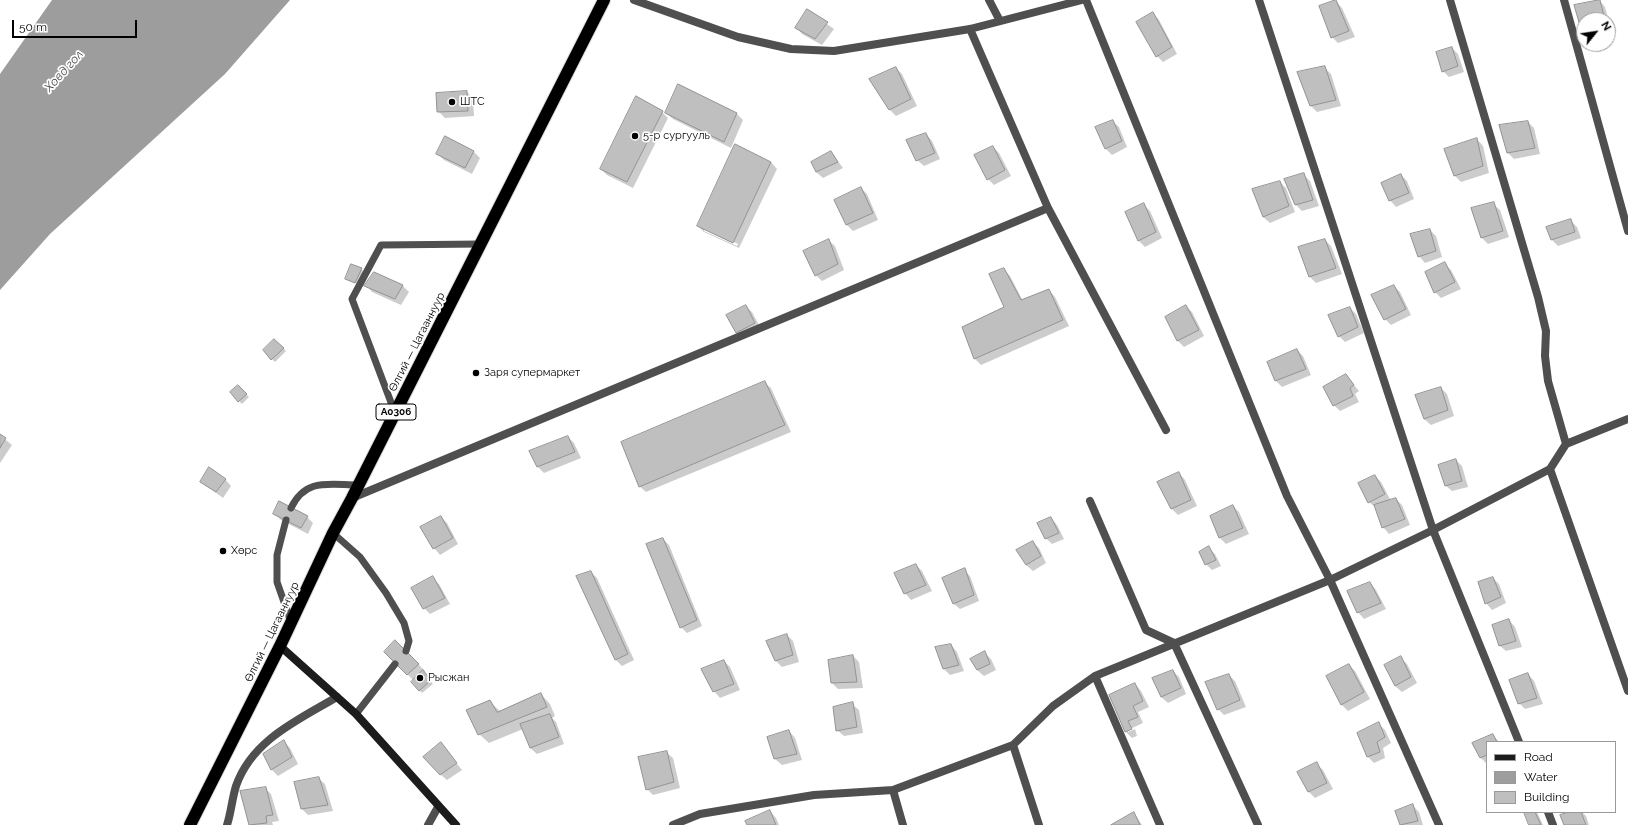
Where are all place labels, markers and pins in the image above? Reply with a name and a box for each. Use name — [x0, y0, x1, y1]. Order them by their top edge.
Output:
place label: ШТС — [460, 95, 484, 109]
marker: ШТС — [447, 97, 457, 107]
place label: 5-р сургууль — [643, 129, 710, 143]
marker: 5-р сургууль — [630, 131, 640, 141]
place label: Заря супермаркет — [484, 366, 580, 380]
marker: Заря супермаркет — [471, 368, 481, 378]
place label: Хөрс — [231, 544, 257, 558]
marker: Хөрс — [218, 546, 228, 556]
place label: Рысжан — [428, 671, 469, 685]
marker: Рысжан — [415, 673, 425, 683]

